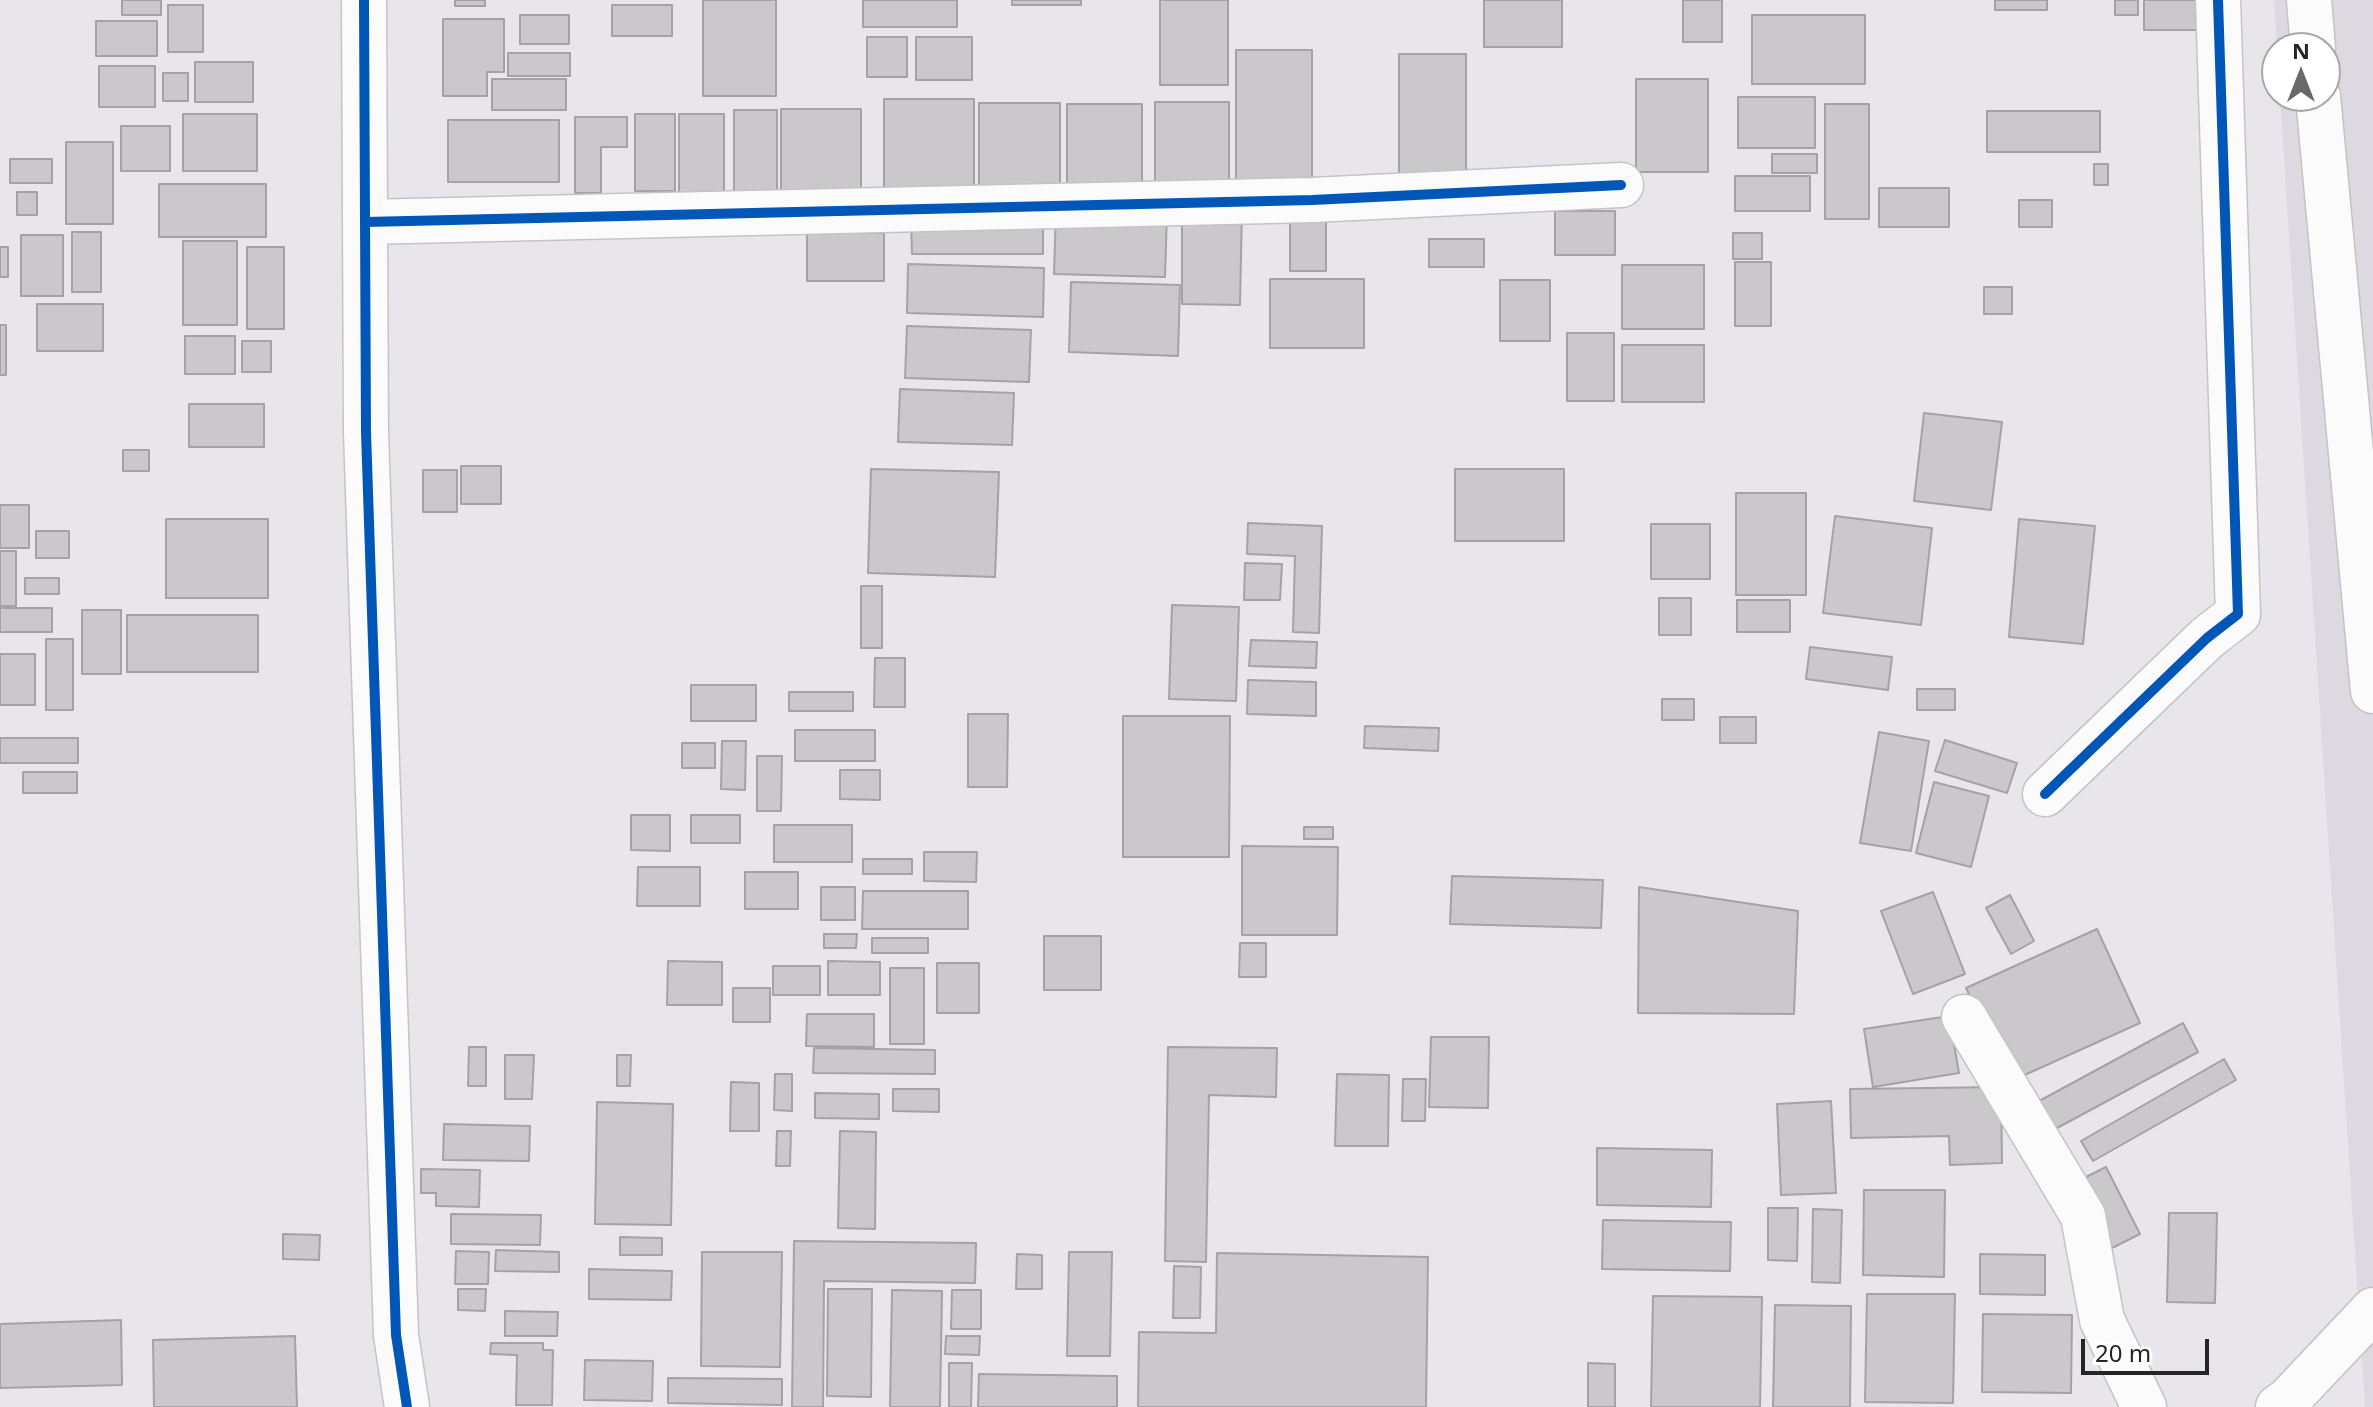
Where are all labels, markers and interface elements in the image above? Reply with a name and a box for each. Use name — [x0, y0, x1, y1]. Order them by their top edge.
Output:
north arrow — [2261, 32, 2341, 112]
text: N — [2292, 35, 2310, 65]
scale bar — [2085, 1323, 2213, 1373]
text: 20 m — [2095, 1336, 2151, 1369]

